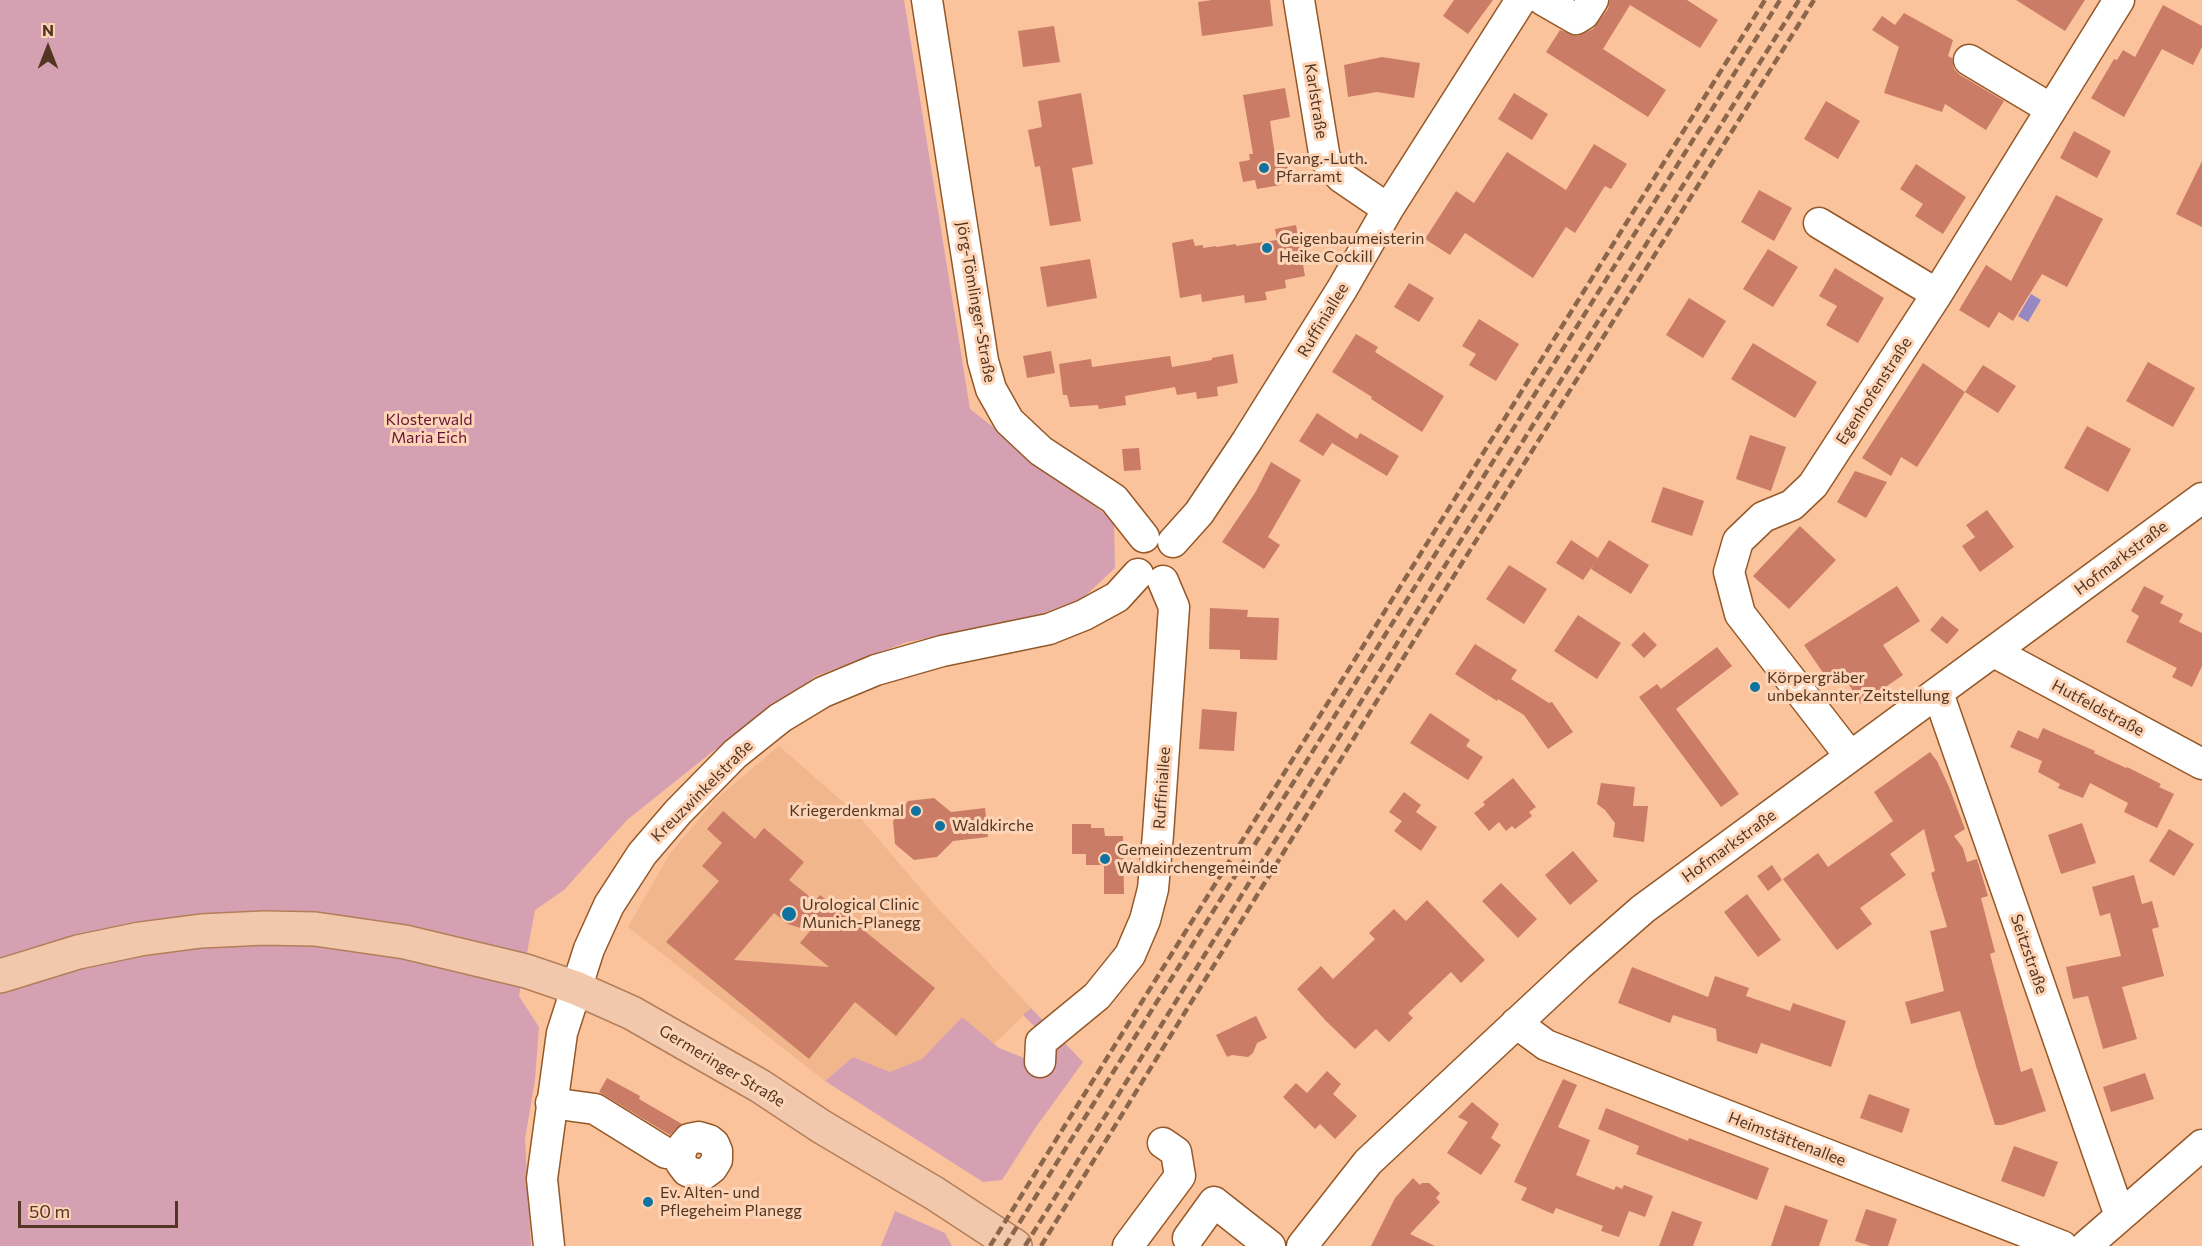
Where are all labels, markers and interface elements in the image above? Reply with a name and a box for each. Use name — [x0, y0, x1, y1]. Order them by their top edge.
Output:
north arrow — [18, 18, 78, 78]
text: N — [42, 20, 54, 39]
street label: Karlstraße — [1301, 62, 1331, 140]
place label: Evang.-Luth. Pfarramt — [1276, 149, 1368, 187]
marker: Evang.-Luth. Pfarramt — [1257, 161, 1271, 175]
street label: Jörg-Tömlinger-Straße — [952, 220, 1000, 384]
place label: Geigenbaumeisterin Heike Cockill — [1279, 229, 1424, 267]
marker: Geigenbaumeisterin Heike Cockill — [1260, 241, 1274, 255]
street label: Ruffiniallee — [1293, 280, 1353, 360]
street label: Egenhofenstraße — [1832, 334, 1916, 448]
park label: Klosterwald Maria Eich — [385, 410, 473, 448]
street label: Hofmarkstraße — [2071, 517, 2171, 599]
place label: Körpergräber unbekannter Zeitstellung — [1767, 668, 1950, 706]
street label: Hutfeldstraße — [2049, 676, 2147, 740]
marker: Körpergräber unbekannter Zeitstellung — [1748, 680, 1762, 694]
street label: Kreuzwinkelstraße — [647, 736, 757, 846]
street label: Ruffiniallee — [1150, 746, 1174, 830]
place label: Kriegerdenkmal — [789, 801, 904, 821]
marker: Kriegerdenkmal — [909, 804, 923, 818]
street label: Hofmarkstraße — [1678, 805, 1780, 887]
place label: Waldkirche — [952, 816, 1034, 836]
marker: Waldkirche — [933, 819, 947, 833]
place label: Gemeindezentrum Waldkirchengemeinde — [1117, 840, 1278, 878]
marker: Gemeindezentrum Waldkirchengemeinde — [1098, 852, 1112, 866]
place label: Urological Clinic Munich-Planegg — [802, 895, 921, 933]
marker: Urological Clinic Munich-Planegg — [780, 905, 798, 923]
street label: Seitzstraße — [2006, 912, 2052, 996]
street label: Germeringer Straße — [656, 1021, 788, 1111]
street label: Heimstättenallee — [1725, 1108, 1849, 1170]
place label: Ev. Alten- und Pflegeheim Planegg — [660, 1183, 802, 1221]
scale bar — [21, 1189, 182, 1227]
marker: Ev. Alten- und Pflegeheim Planegg — [641, 1195, 655, 1209]
text: 50 m — [29, 1200, 70, 1222]

